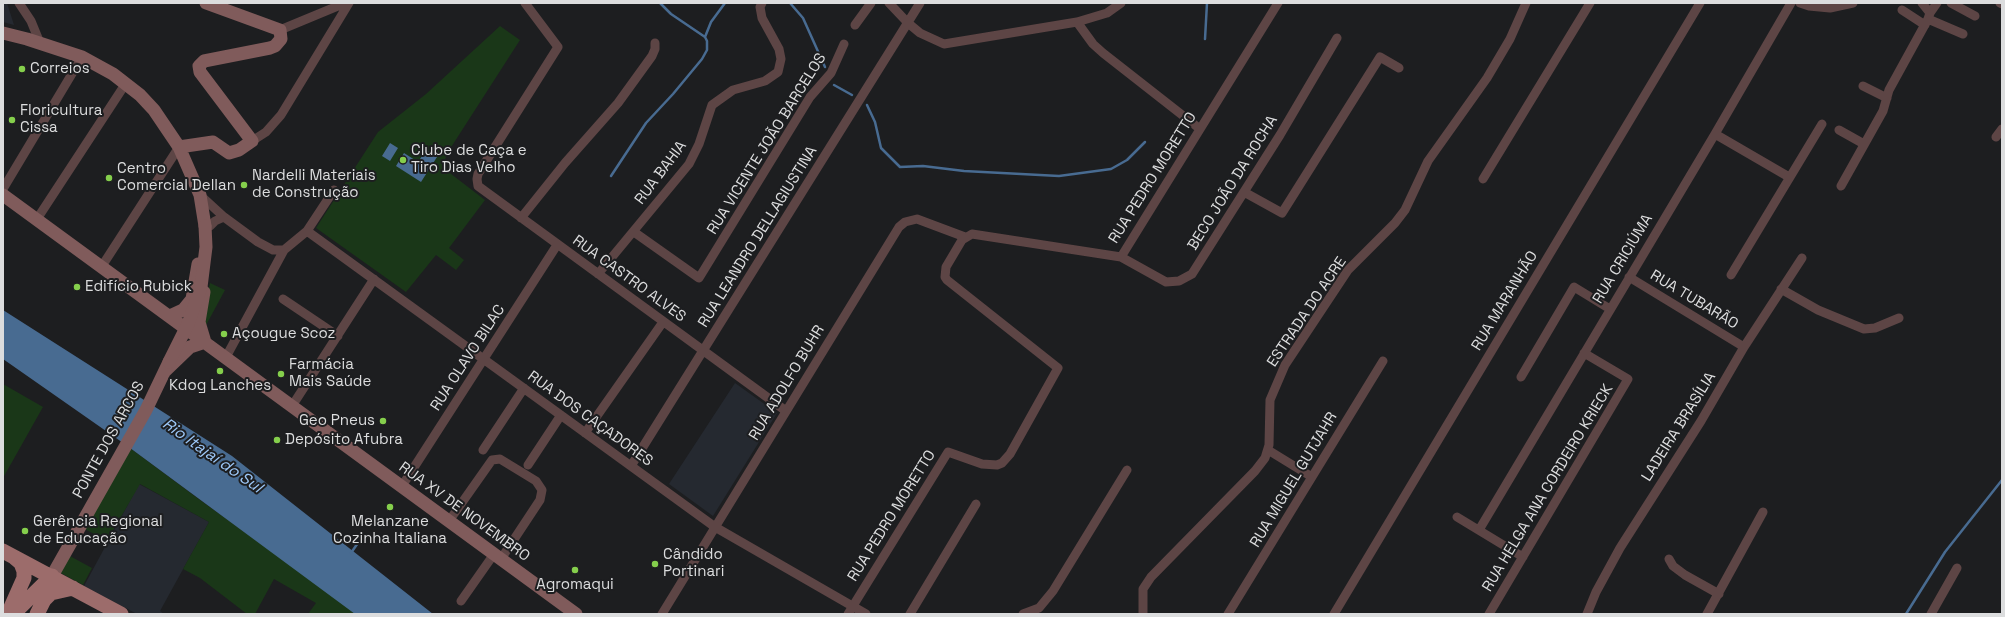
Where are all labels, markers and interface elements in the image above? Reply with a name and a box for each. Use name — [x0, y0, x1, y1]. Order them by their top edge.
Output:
street label: RUA VICENTE JOÃO BARCELOS — [704, 50, 830, 238]
place label: Correios — [30, 60, 90, 78]
marker: Correios — [17, 64, 27, 74]
place label: Floricultura Cissa — [20, 102, 102, 137]
street label: RUA PEDRO MORETTO — [1105, 109, 1201, 247]
street label: BECO JOÃO DA ROCHA — [1184, 112, 1282, 254]
marker: Floricultura Cissa — [7, 115, 17, 125]
street label: RUA BAHIA — [631, 138, 691, 208]
place label: Clube de Caça e Tiro Dias Velho — [411, 142, 527, 177]
street label: RUA LEANDRO DELLAGIUSTINA — [695, 143, 821, 331]
marker: Clube de Caça e Tiro Dias Velho — [398, 155, 408, 165]
place label: Centro Comercial Dellan — [117, 160, 236, 195]
place label: Nardelli Materiais de Construção — [252, 167, 376, 202]
marker: Centro Comercial Dellan — [104, 173, 114, 183]
marker: Nardelli Materiais de Construção — [239, 180, 249, 190]
street label: RUA CRICIÚMA — [1589, 211, 1657, 307]
street label: RUA CASTRO ALVES — [569, 232, 689, 326]
street label: RUA MARANHÃO — [1468, 248, 1542, 354]
street label: ESTRADA DO ACRE — [1264, 254, 1350, 370]
street label: RUA TUBARÃO — [1647, 267, 1741, 333]
place label: Edifício Rubick — [85, 278, 192, 296]
marker: Edifício Rubick — [72, 282, 82, 292]
street label: RUA OLAVO BILAC — [427, 301, 509, 415]
street label: RUA ADOLFO BUHR — [745, 322, 829, 444]
place label: Açougue Scoz — [232, 325, 335, 343]
marker: Açougue Scoz — [219, 329, 229, 339]
place label: Farmácia Mais Saúde — [289, 356, 371, 391]
marker: Kdog Lanches — [215, 366, 225, 376]
street label: RUA DOS CAÇADORES — [524, 367, 656, 471]
marker: Farmácia Mais Saúde — [276, 369, 286, 379]
street label: LADEIRA BRASÍLIA — [1638, 369, 1720, 485]
place label: Kdog Lanches — [169, 377, 271, 395]
street label: PONTE DOS ARCOS — [69, 378, 149, 502]
street label: RUA HELGA ANA CORDEIRO KRIECK — [1479, 381, 1617, 595]
street label: RUA MIGUEL GUTJAHR — [1247, 409, 1341, 551]
place label: Geo Pneus — [299, 412, 375, 430]
water label: Rio Itajaí do Sul — [158, 414, 266, 498]
marker: Geo Pneus — [378, 416, 388, 426]
place label: Depósito Afubra — [285, 431, 403, 449]
marker: Depósito Afubra — [272, 435, 282, 445]
street label: RUA PEDRO MORETTO — [844, 447, 940, 585]
street label: RUA XV DE NOVEMBRO — [395, 458, 533, 566]
marker: Melanzane Cozinha Italiana — [385, 502, 395, 512]
place label: Gerência Regional de Educação — [33, 513, 163, 548]
place label: Melanzane Cozinha Italiana — [333, 513, 447, 548]
marker: Gerência Regional de Educação — [20, 526, 30, 536]
place label: Cândido Portinari — [663, 546, 724, 581]
marker: Cândido Portinari — [650, 559, 660, 569]
marker: Agromaqui — [570, 565, 580, 575]
place label: Agromaqui — [536, 576, 614, 594]

